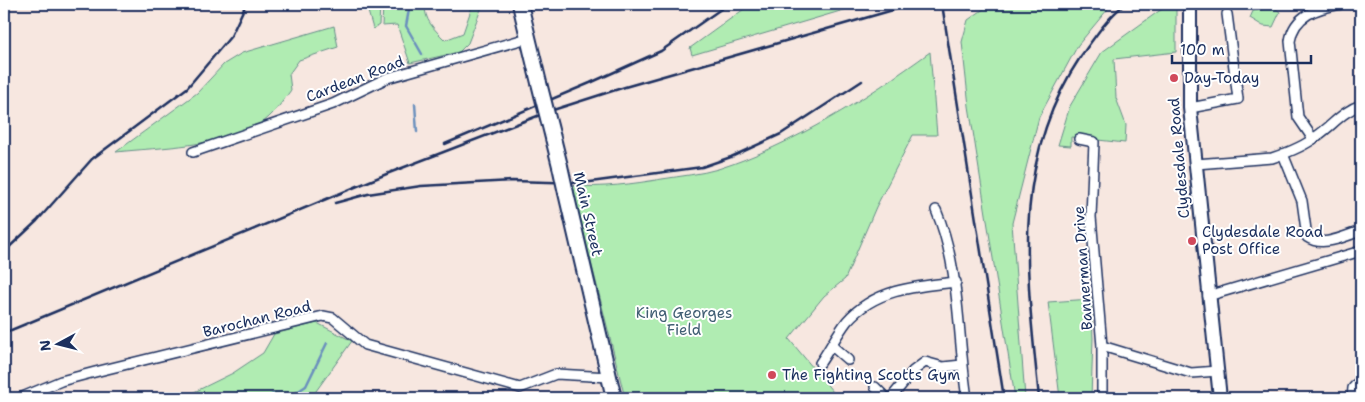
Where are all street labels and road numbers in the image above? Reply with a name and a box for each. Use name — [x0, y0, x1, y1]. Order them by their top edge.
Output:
street label: Cardean Road — [303, 51, 407, 107]
street label: Clydesdale Road — [1164, 96, 1194, 219]
street label: Main Street — [569, 170, 607, 258]
street label: Bannerman Drive — [1069, 205, 1097, 331]
street label: Barochan Road — [201, 296, 314, 342]

